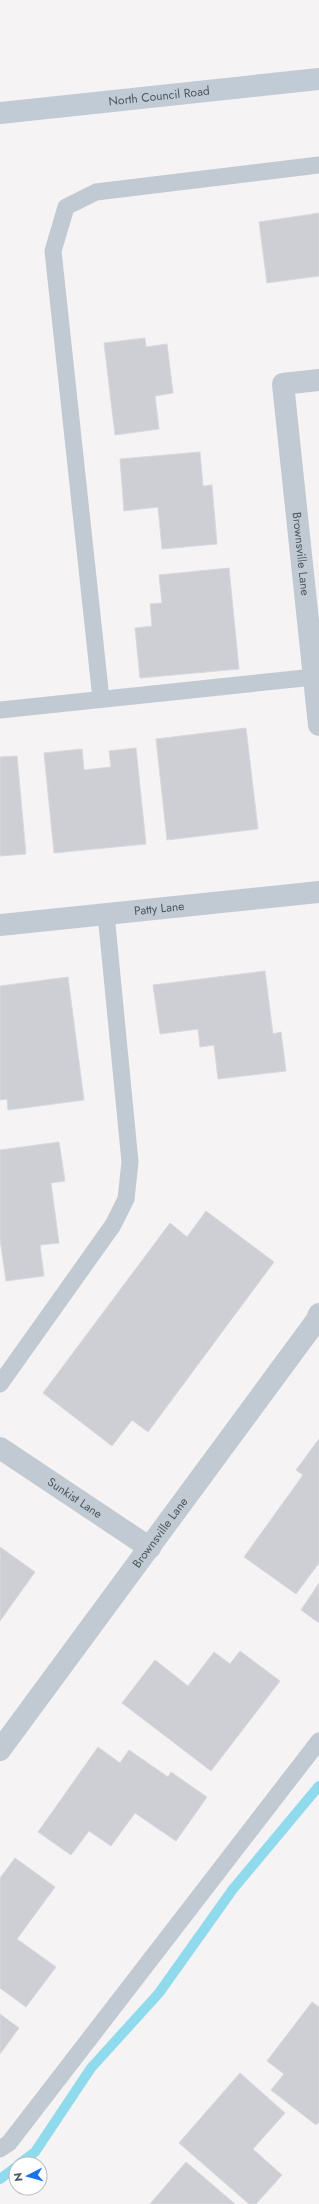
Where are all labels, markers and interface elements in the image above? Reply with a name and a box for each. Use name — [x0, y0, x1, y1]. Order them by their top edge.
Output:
street label: North Council Road — [108, 82, 210, 110]
street label: Brownsville Lane — [288, 511, 314, 596]
street label: Patty Lane — [133, 897, 185, 920]
street label: Sunkist Lane — [44, 1473, 106, 1523]
street label: Brownsville Lane — [128, 1494, 192, 1572]
north arrow — [8, 2156, 48, 2196]
text: N — [10, 2172, 26, 2182]

